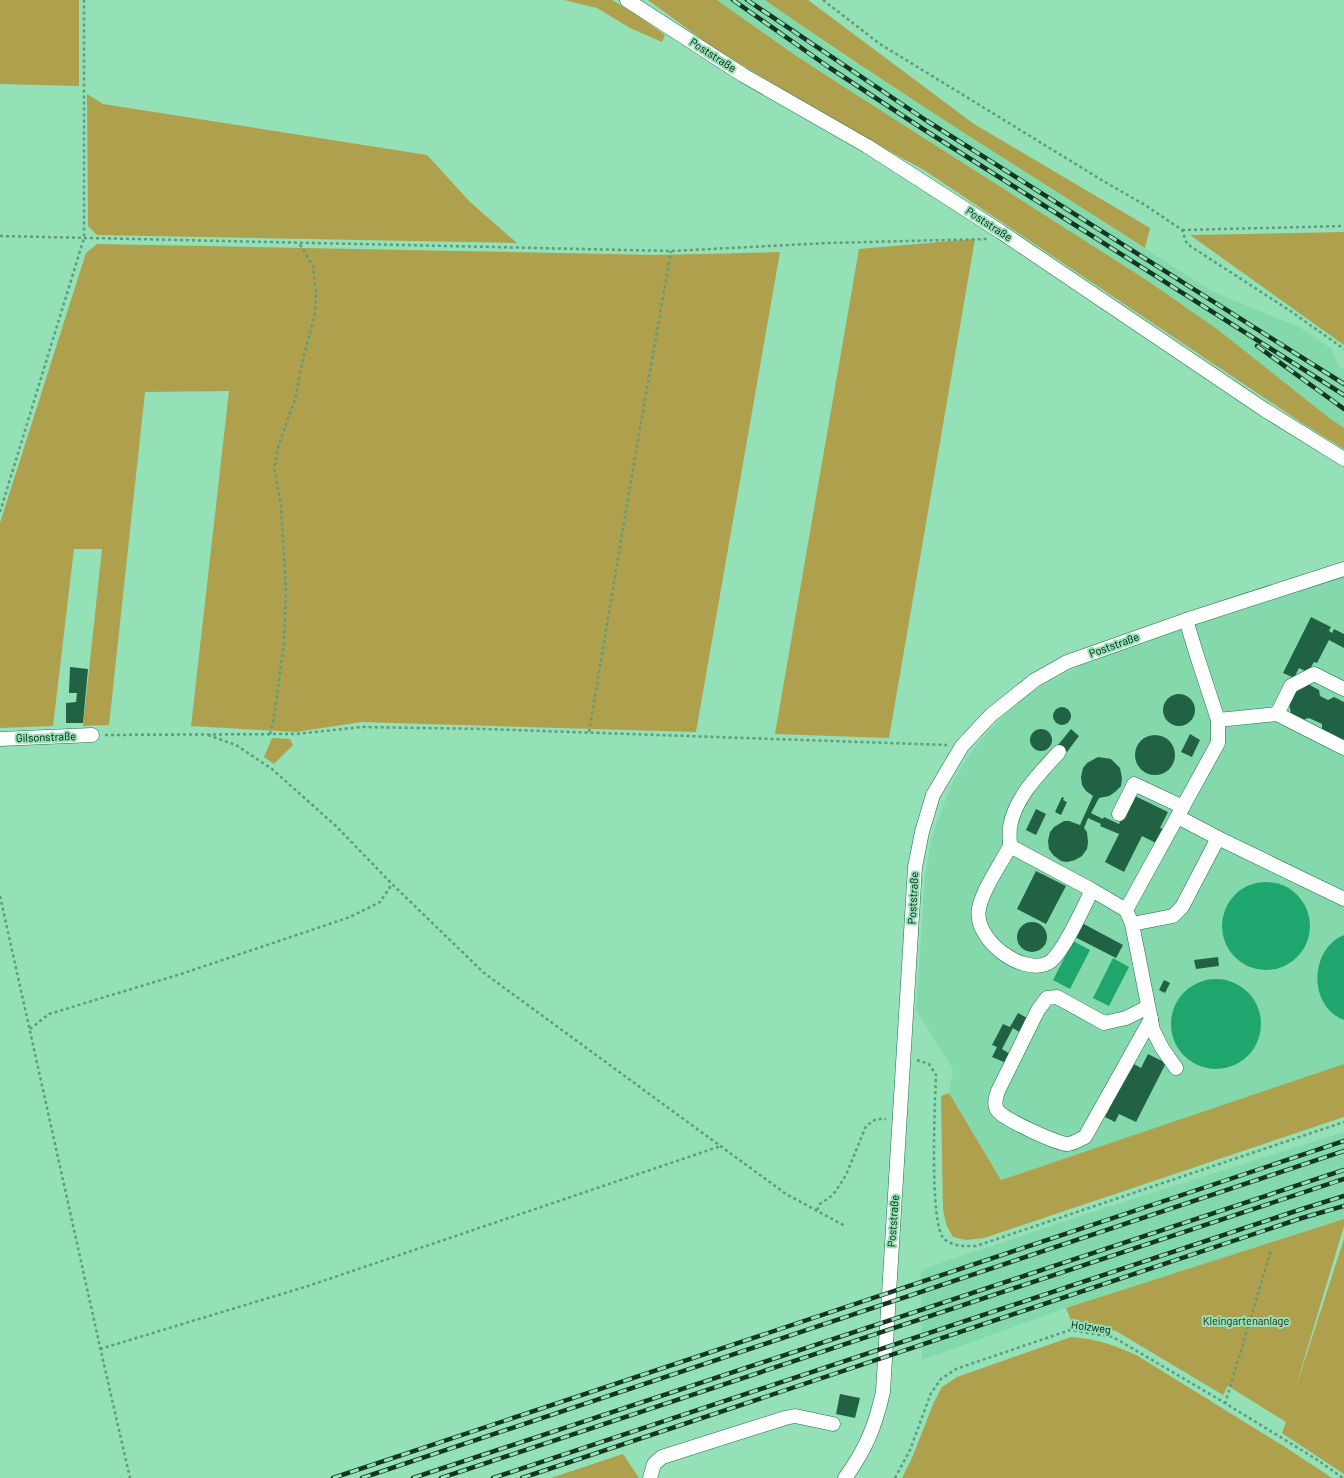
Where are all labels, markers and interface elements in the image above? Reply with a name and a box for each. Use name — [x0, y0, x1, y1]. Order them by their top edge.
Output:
street label: Poststraße — [688, 35, 739, 74]
street label: Poststraße — [964, 204, 1015, 243]
street label: Poststraße — [1087, 629, 1141, 660]
street label: Gilsonstraße — [16, 729, 76, 744]
street label: Poststraße — [905, 871, 920, 925]
street label: Poststraße — [884, 1194, 901, 1248]
park label: Kleingartenanlage — [1203, 1314, 1289, 1327]
street label: Holzweg — [1070, 1317, 1112, 1336]

